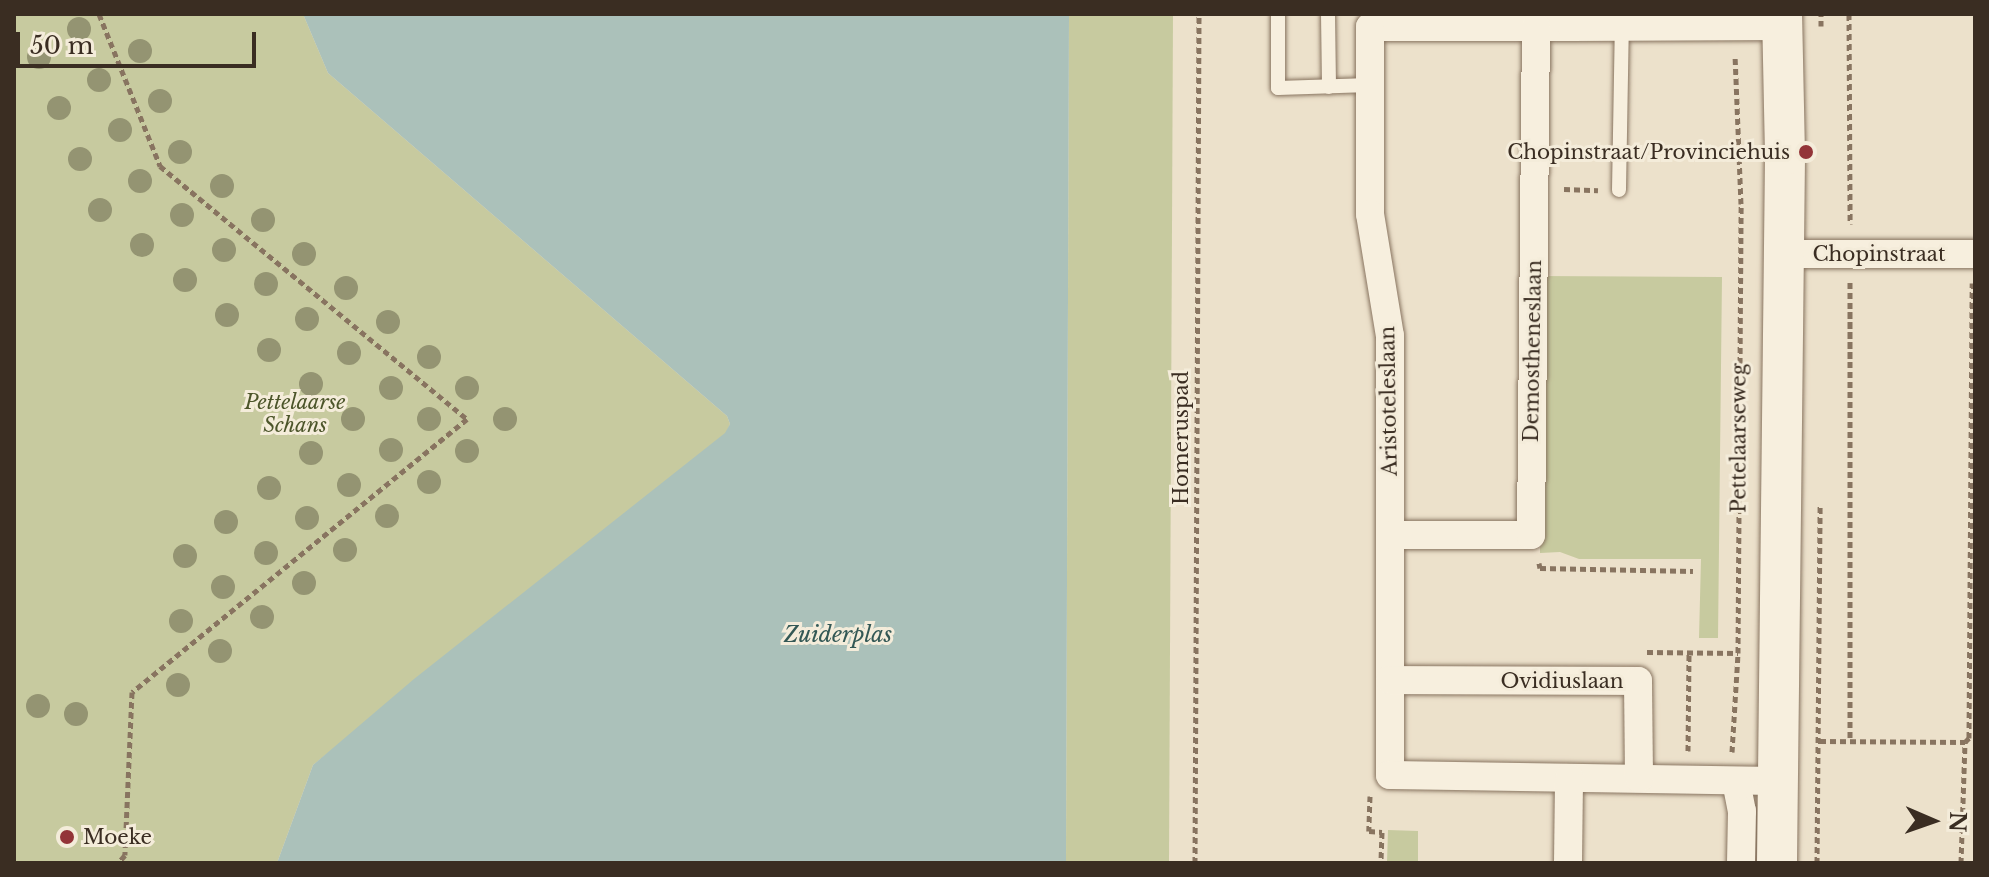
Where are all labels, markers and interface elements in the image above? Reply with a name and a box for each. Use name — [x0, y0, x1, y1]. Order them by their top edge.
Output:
scale bar — [20, 16, 260, 66]
text: 50 m — [30, 31, 93, 60]
place label: Chopinstraat/Provinciehuis — [1507, 140, 1790, 164]
marker: Chopinstraat/Provinciehuis — [1797, 143, 1815, 161]
street label: Chopinstraat — [1813, 242, 1945, 266]
street label: Demostheneslaan — [1519, 260, 1547, 442]
street label: Aristoteleslaan — [1376, 326, 1402, 476]
street label: Pettelaarseweg — [1727, 363, 1751, 513]
street label: Homeruspad — [1169, 371, 1193, 505]
park label: Pettelaarse Schans — [245, 391, 345, 438]
water label: Zuiderplas — [784, 622, 892, 648]
street label: Ovidiuslaan — [1500, 669, 1624, 693]
north arrow — [1893, 781, 1973, 861]
text: N — [1944, 811, 1971, 833]
place label: Moeke — [83, 825, 152, 849]
marker: Moeke — [58, 828, 76, 846]

